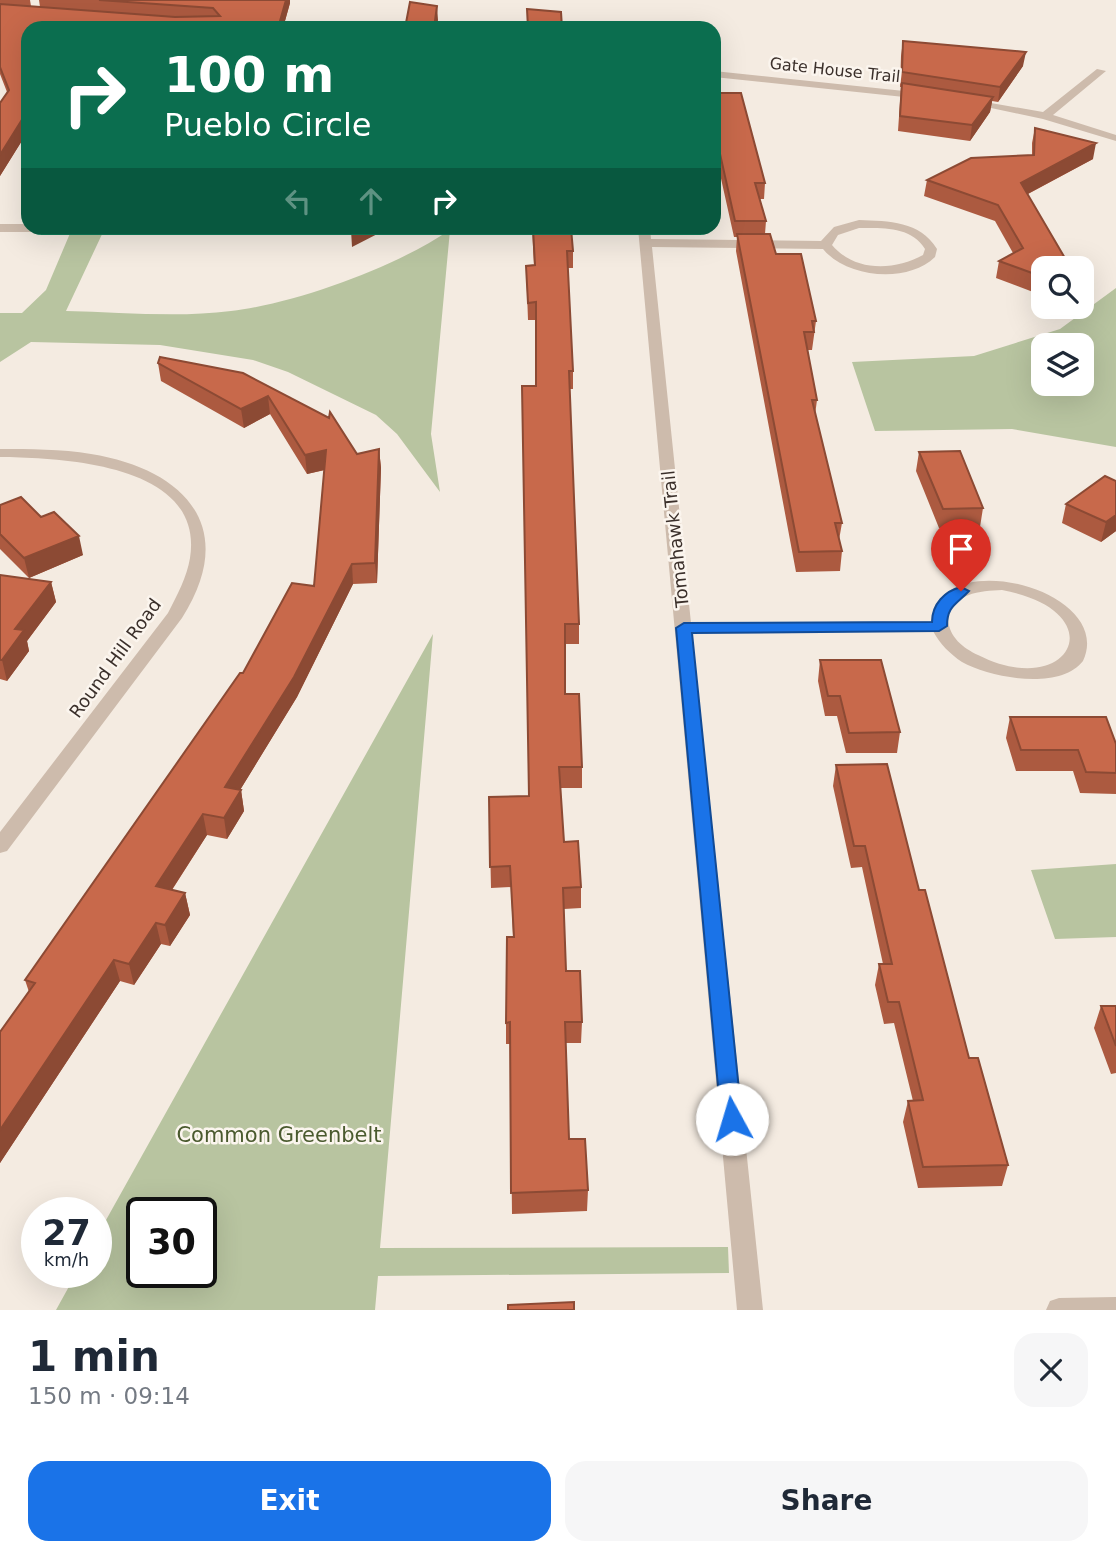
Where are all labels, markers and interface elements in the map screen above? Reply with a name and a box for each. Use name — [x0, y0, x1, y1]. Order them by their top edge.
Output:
text: 100 m — [164, 47, 334, 104]
icon: right — [49, 49, 140, 140]
street label: Gate House Trail — [769, 54, 901, 86]
text: Pueblo Circle — [164, 106, 372, 144]
icon: left — [279, 182, 317, 220]
icon: ahead — [352, 182, 390, 220]
icon: right — [425, 182, 463, 220]
map controls — [1031, 256, 1094, 396]
button: search — [1031, 256, 1094, 319]
button: layers — [1031, 333, 1094, 396]
street label: Tomahawk Trail — [657, 469, 693, 610]
pin — [931, 519, 991, 591]
icon: arrive — [942, 530, 980, 568]
street label: Round Hill Road — [65, 594, 165, 722]
position arrow — [695, 1082, 769, 1156]
park label: Common Greenbelt — [176, 1123, 382, 1147]
speed limit sign: 30 — [126, 1197, 217, 1288]
text: 27 — [42, 1213, 91, 1253]
text: km/h — [44, 1249, 89, 1270]
text: 1 min — [28, 1332, 160, 1381]
button: close — [1014, 1333, 1088, 1407]
text: 150 m · 09:14 — [28, 1383, 190, 1409]
button: Exit — [28, 1461, 551, 1541]
button: Share — [565, 1461, 1088, 1541]

